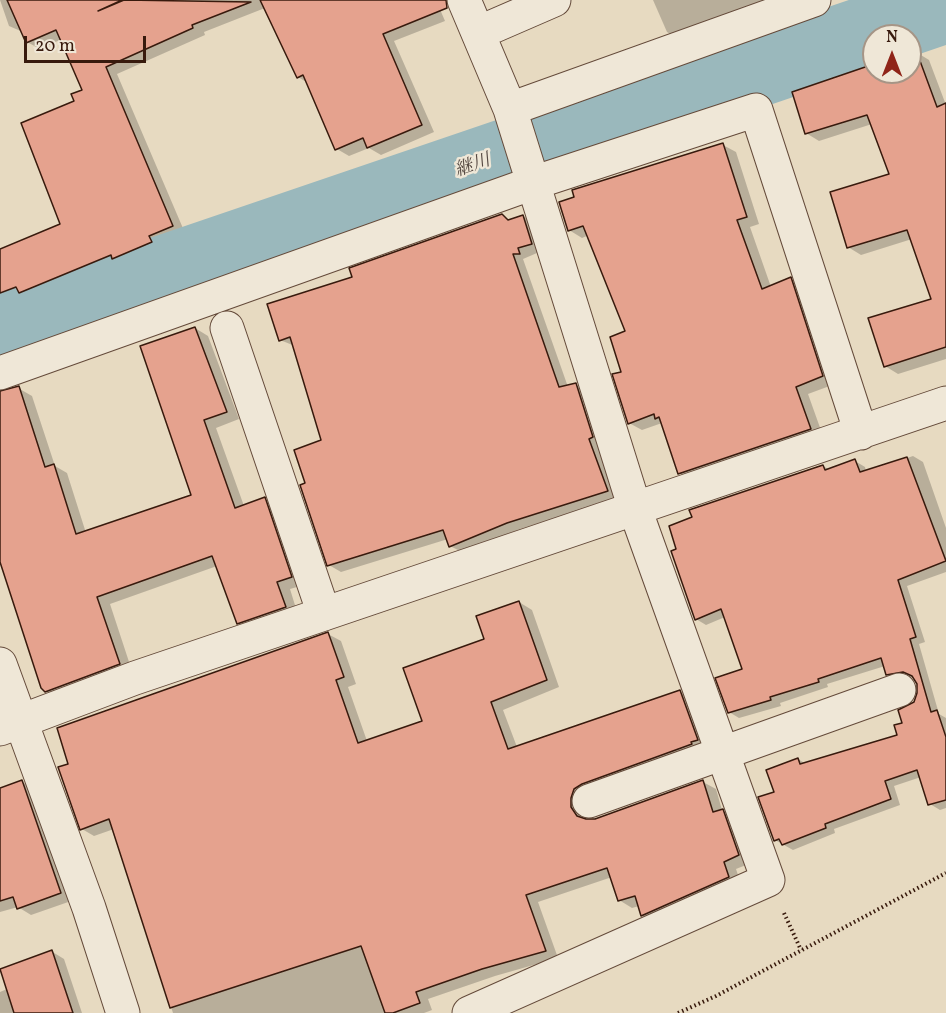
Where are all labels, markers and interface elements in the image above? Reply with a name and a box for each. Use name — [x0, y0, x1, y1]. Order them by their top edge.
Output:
scale bar — [27, 24, 148, 62]
north arrow — [862, 24, 922, 84]
text: N — [886, 27, 898, 49]
text: 20 m — [35, 34, 75, 59]
water label: 継川 — [452, 151, 494, 183]

